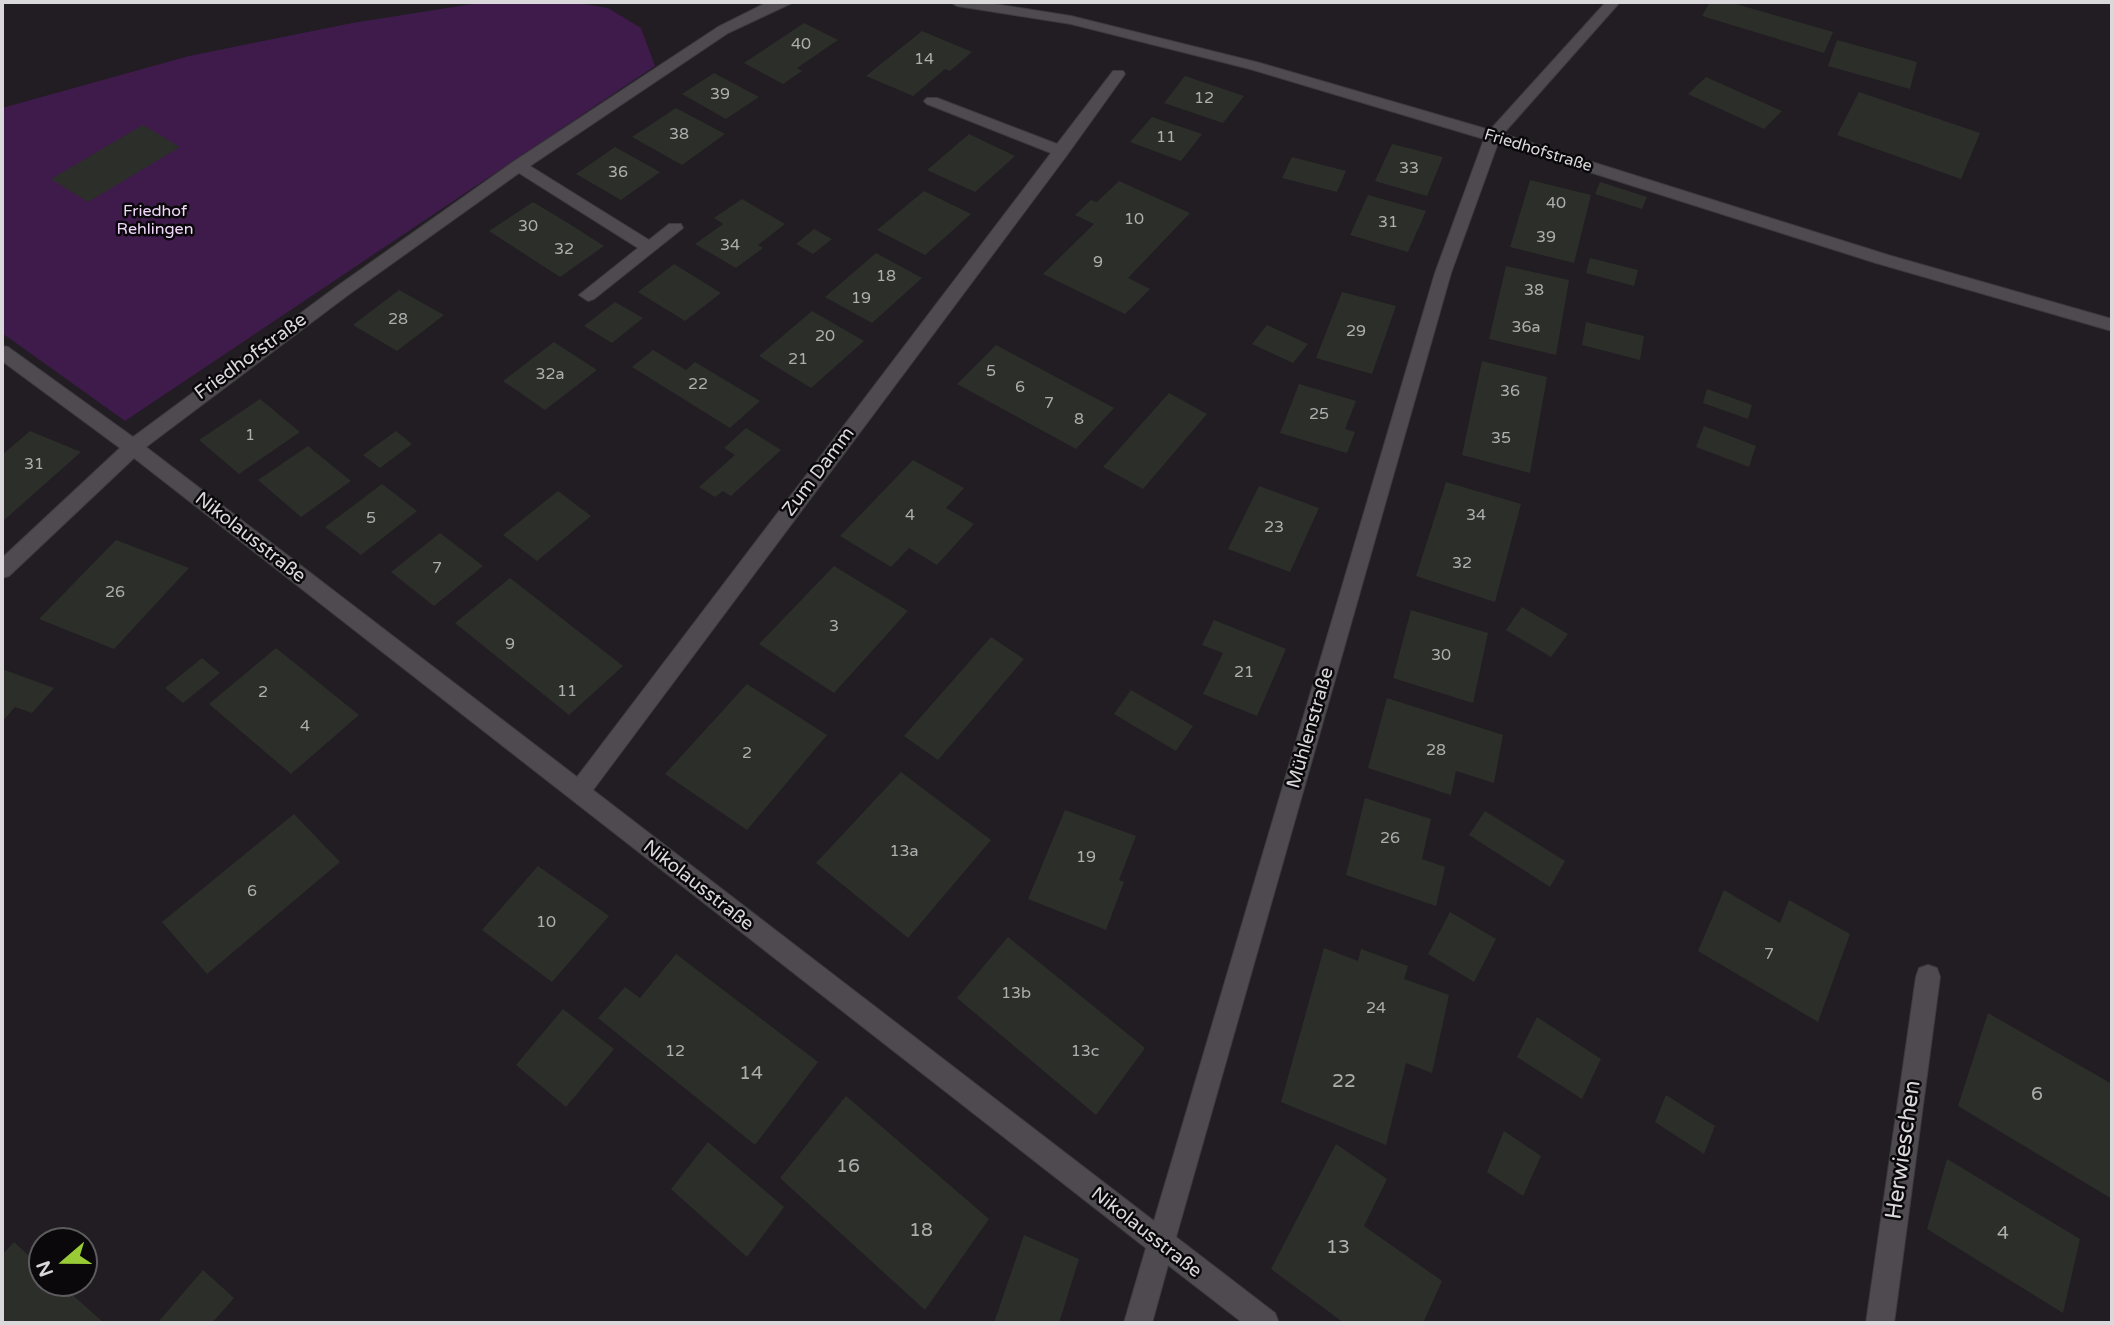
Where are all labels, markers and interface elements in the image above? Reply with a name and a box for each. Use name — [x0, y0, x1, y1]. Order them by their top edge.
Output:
house number: 40 — [791, 35, 811, 55]
house number: 14 — [914, 50, 934, 70]
house number: 39 — [710, 85, 730, 105]
house number: 12 — [1194, 89, 1214, 109]
house number: 38 — [669, 125, 689, 145]
street label: Friedhofstraße — [1482, 125, 1594, 177]
house number: 11 — [1156, 128, 1176, 148]
house number: 33 — [1399, 159, 1419, 179]
house number: 36 — [608, 163, 628, 183]
house number: 40 — [1546, 194, 1566, 214]
park label: Friedhof Rehlingen — [117, 202, 193, 240]
house number: 10 — [1124, 210, 1144, 230]
house number: 31 — [1378, 213, 1398, 233]
house number: 30 — [518, 217, 538, 237]
house number: 39 — [1536, 228, 1556, 248]
house number: 34 — [720, 236, 740, 256]
house number: 32 — [554, 240, 574, 260]
house number: 9 — [1093, 253, 1103, 273]
house number: 18 — [876, 267, 896, 287]
house number: 38 — [1524, 281, 1544, 301]
house number: 19 — [851, 289, 871, 309]
street label: Friedhofstraße — [191, 309, 311, 405]
house number: 28 — [388, 310, 408, 330]
house number: 36a — [1511, 318, 1541, 338]
house number: 29 — [1346, 322, 1366, 342]
house number: 20 — [815, 327, 835, 347]
house number: 21 — [788, 350, 808, 370]
house number: 5 — [986, 362, 996, 382]
house number: 32a — [535, 365, 565, 385]
house number: 22 — [688, 375, 708, 395]
house number: 6 — [1015, 378, 1025, 398]
house number: 36 — [1500, 382, 1520, 402]
house number: 7 — [1044, 394, 1054, 414]
house number: 25 — [1309, 405, 1329, 425]
house number: 8 — [1074, 410, 1084, 430]
street label: Zum Damm — [778, 423, 860, 521]
house number: 1 — [245, 426, 255, 446]
house number: 35 — [1491, 429, 1511, 449]
house number: 31 — [24, 455, 44, 475]
street label: Nikolausstraße — [190, 488, 310, 588]
house number: 4 — [905, 506, 915, 526]
house number: 34 — [1466, 506, 1486, 526]
house number: 5 — [366, 509, 376, 529]
house number: 23 — [1264, 518, 1284, 538]
house number: 32 — [1452, 554, 1472, 574]
house number: 7 — [432, 559, 442, 579]
house number: 26 — [105, 583, 125, 603]
house number: 3 — [829, 617, 839, 637]
house number: 9 — [505, 635, 515, 655]
house number: 30 — [1431, 646, 1451, 666]
house number: 21 — [1234, 663, 1254, 683]
street label: Mühlenstraße — [1283, 665, 1339, 791]
house number: 11 — [557, 682, 577, 702]
house number: 2 — [258, 683, 268, 703]
house number: 4 — [300, 717, 310, 737]
house number: 28 — [1426, 741, 1446, 761]
house number: 2 — [742, 744, 752, 764]
house number: 26 — [1380, 829, 1400, 849]
street label: Nikolausstraße — [638, 836, 758, 936]
house number: 13a — [889, 842, 919, 862]
house number: 19 — [1076, 848, 1096, 868]
house number: 6 — [247, 882, 257, 902]
house number: 10 — [536, 913, 556, 933]
house number: 7 — [1764, 945, 1774, 965]
house number: 13b — [1001, 984, 1031, 1004]
house number: 24 — [1366, 999, 1386, 1019]
house number: 12 — [665, 1042, 685, 1062]
house number: 13c — [1071, 1042, 1099, 1062]
house number: 14 — [739, 1063, 763, 1085]
house number: 22 — [1332, 1071, 1356, 1093]
street label: Herwieschen — [1881, 1079, 1927, 1221]
house number: 6 — [2031, 1084, 2043, 1106]
house number: 16 — [836, 1156, 860, 1178]
street label: Nikolausstraße — [1086, 1183, 1206, 1283]
house number: 18 — [909, 1220, 933, 1242]
house number: 4 — [1997, 1223, 2009, 1245]
north arrow — [28, 1227, 98, 1297]
house number: 13 — [1326, 1237, 1350, 1259]
text: N — [32, 1258, 58, 1279]

